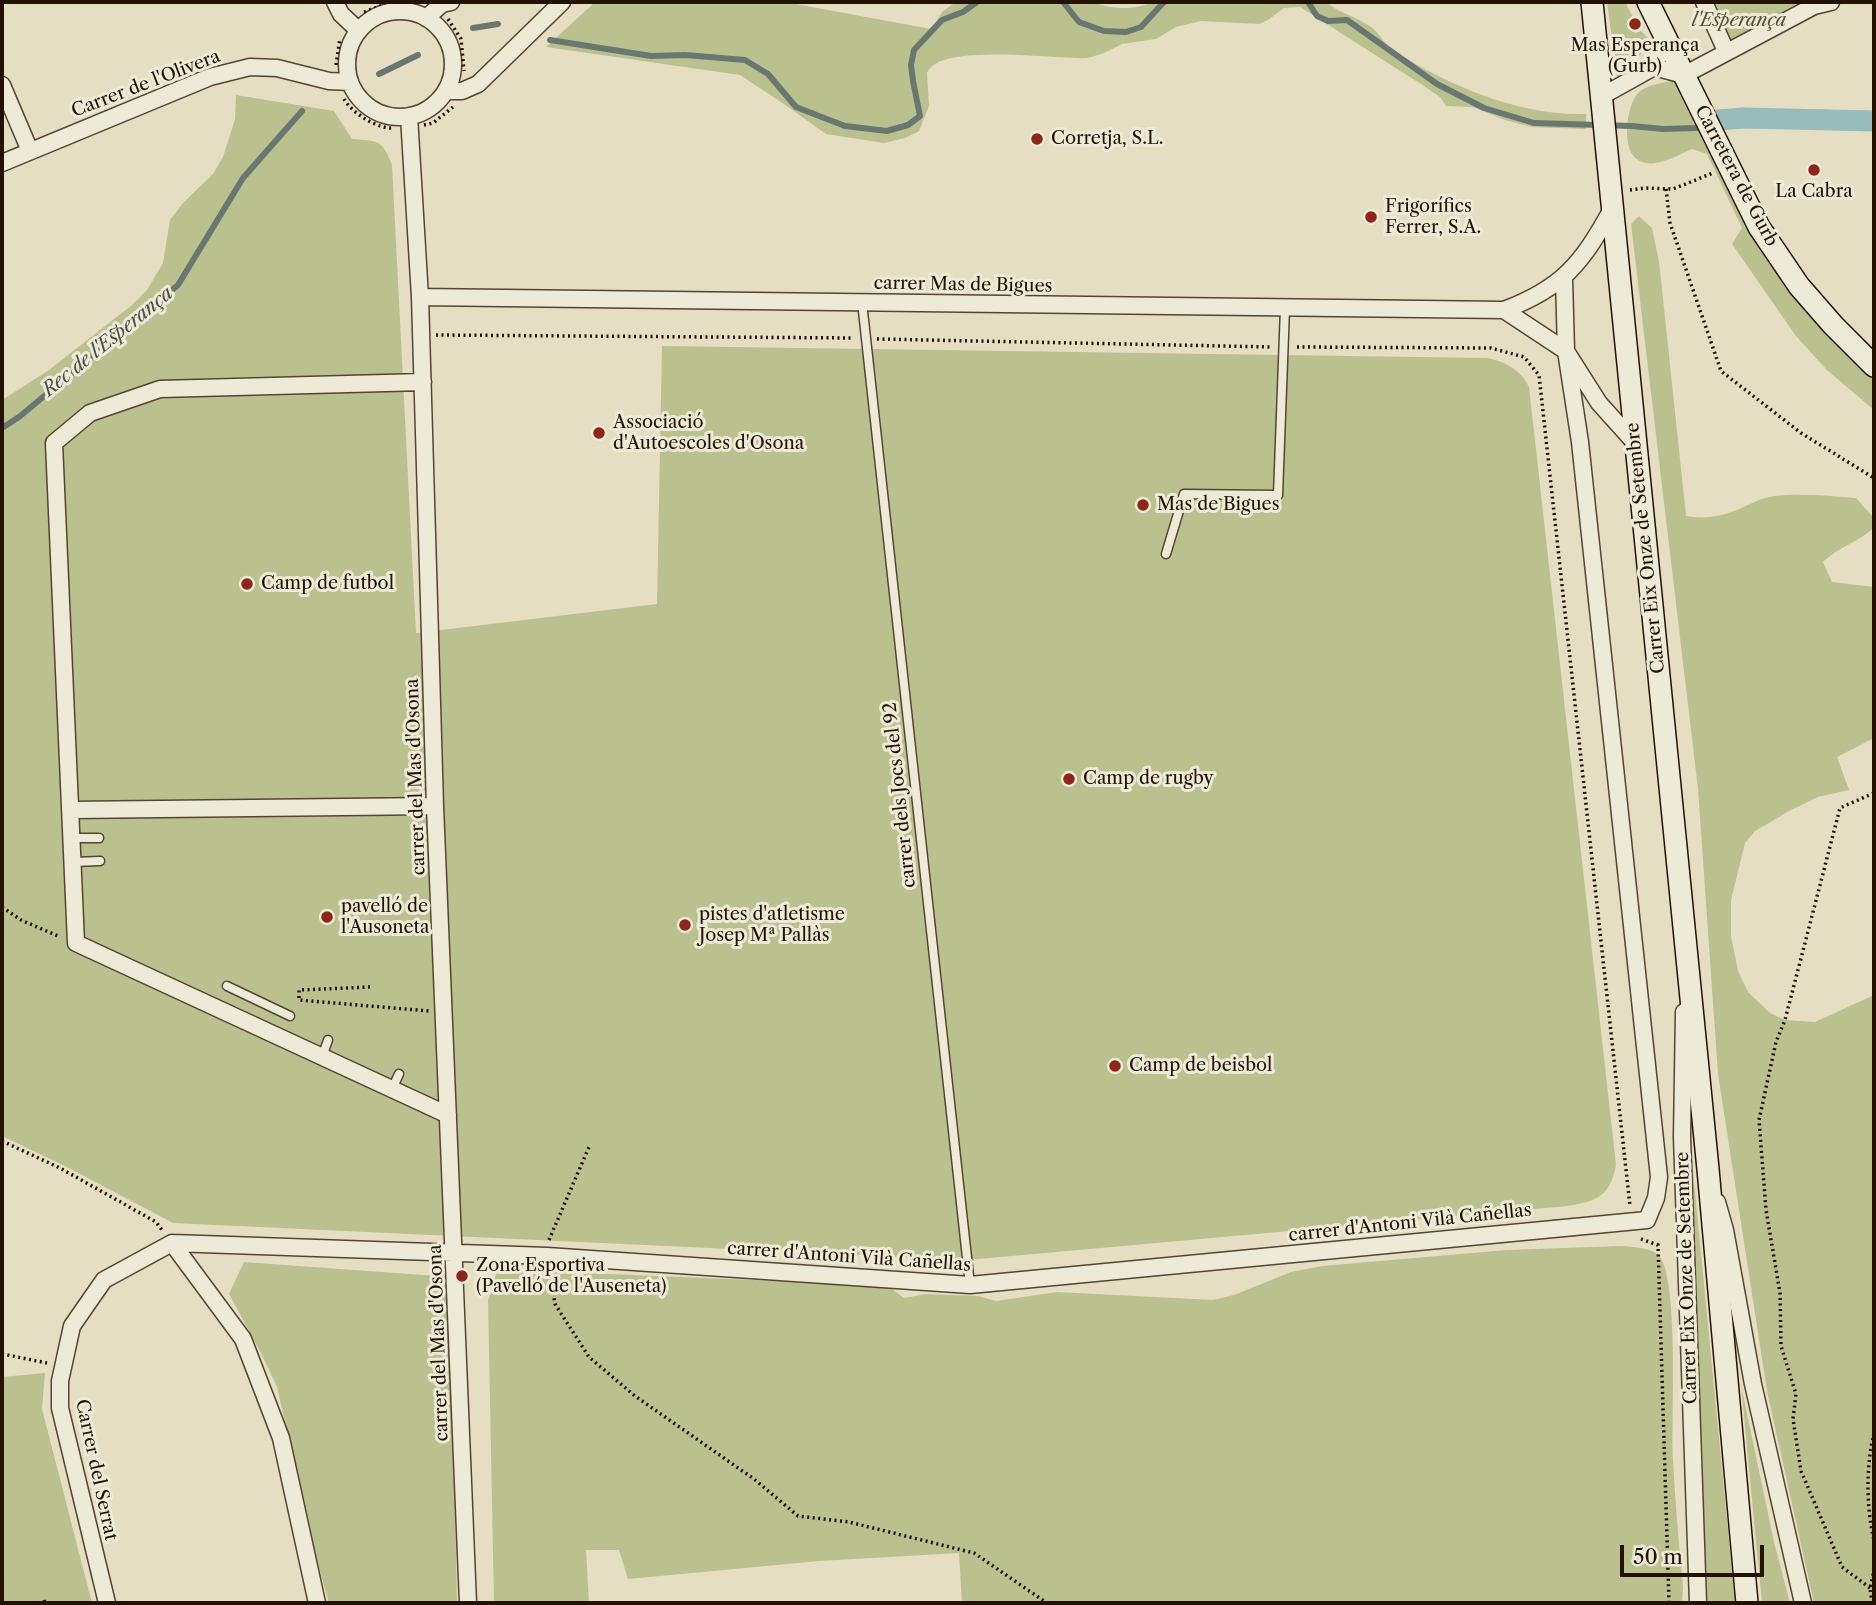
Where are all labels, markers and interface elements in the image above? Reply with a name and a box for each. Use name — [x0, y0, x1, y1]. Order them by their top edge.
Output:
park label: l'Esperança — [1692, 10, 1786, 32]
marker: Mas Esperança (Gurb) — [1627, 16, 1643, 32]
place label: Mas Esperança (Gurb) — [1571, 35, 1699, 78]
street label: Carrer de l'Olivera — [69, 46, 223, 122]
street label: Carretera de Gurb — [1690, 102, 1782, 250]
place label: Corretja, S.L. — [1051, 128, 1163, 150]
marker: Corretja, S.L. — [1029, 131, 1045, 147]
marker: La Cabra — [1806, 162, 1822, 178]
place label: La Cabra — [1775, 181, 1853, 203]
place label: Frigorífics Ferrer, S.A. — [1385, 196, 1481, 238]
marker: Frigorífics Ferrer, S.A. — [1363, 209, 1379, 225]
street label: carrer Mas de Bigues — [873, 273, 1053, 297]
water label: Rec de l'Esperança — [38, 282, 178, 402]
place label: Associació d'Autoescoles d'Osona — [613, 412, 804, 454]
street label: Carrer Eix Onze de Setembre — [1622, 421, 1670, 675]
marker: Associació d'Autoescoles d'Osona — [591, 425, 607, 441]
place label: Mas de Bigues — [1157, 494, 1279, 516]
marker: Mas de Bigues — [1135, 497, 1151, 513]
place label: Camp de futbol — [261, 573, 394, 595]
marker: Camp de futbol — [239, 576, 255, 592]
street label: carrer del Mas d'Osona — [402, 678, 430, 876]
street label: carrer dels Jocs del 92 — [880, 701, 920, 889]
place label: Camp de rugby — [1083, 768, 1213, 790]
marker: Camp de rugby — [1061, 771, 1077, 787]
place label: pavelló de l'Ausoneta — [341, 896, 429, 939]
place label: pistes d'atletisme Josep Mª Pallàs — [699, 904, 845, 946]
marker: pavelló de l'Ausoneta — [319, 909, 335, 925]
marker: pistes d'atletisme Josep Mª Pallàs — [677, 917, 693, 933]
place label: Camp de beisbol — [1129, 1055, 1272, 1077]
marker: Camp de beisbol — [1107, 1058, 1123, 1074]
street label: Carrer Eix Onze de Setembre — [1672, 1151, 1702, 1405]
street label: carrer d'Antoni Vilà Cañellas — [1287, 1199, 1533, 1247]
street label: carrer d'Antoni Vilà Cañellas — [726, 1238, 972, 1276]
street label: carrer del Mas d'Osona — [425, 1244, 453, 1442]
place label: Zona Esportiva (Pavelló de l'Auseneta) — [476, 1255, 666, 1298]
marker: Zona Esportiva (Pavelló de l'Auseneta) — [454, 1268, 470, 1284]
street label: Carrer del Serrat — [70, 1397, 122, 1543]
scale bar — [1624, 1532, 1768, 1576]
text: 50 m — [1633, 1544, 1683, 1569]

